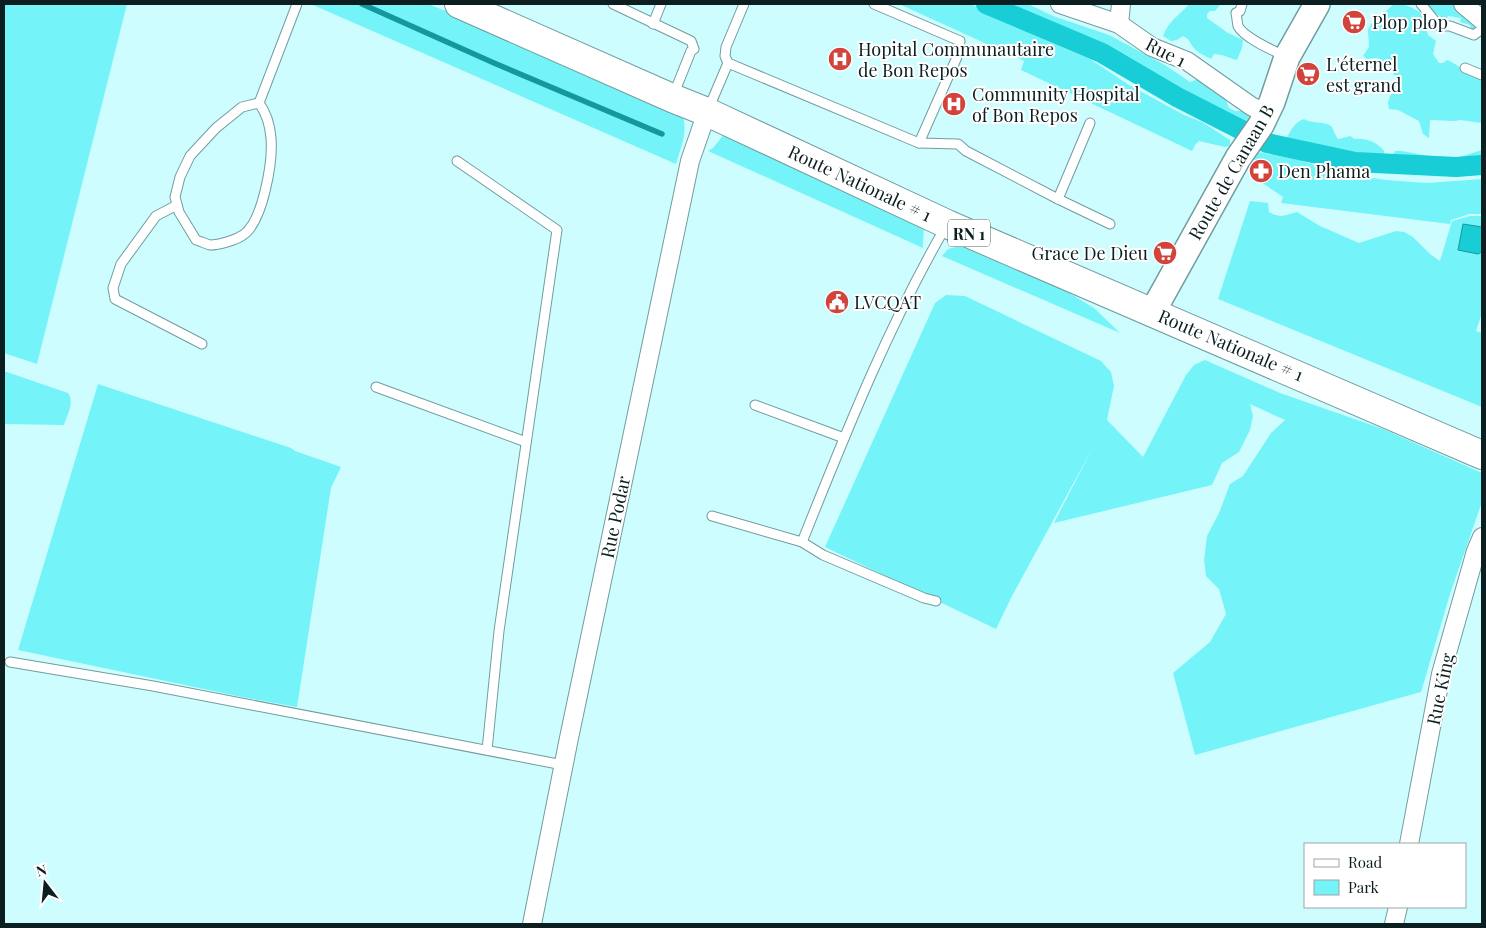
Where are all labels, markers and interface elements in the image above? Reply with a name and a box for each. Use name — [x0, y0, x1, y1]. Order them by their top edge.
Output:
supermarket icon: Plop plop — [1341, 9, 1367, 35]
place label: Plop plop — [1372, 10, 1448, 34]
street label: Rue 1 — [1142, 32, 1191, 72]
place label: Hopital Communautaire de Bon Repos — [858, 37, 1054, 82]
hospital icon: Hopital Communautaire de Bon Repos — [827, 46, 853, 72]
place label: L'éternel est grand — [1326, 52, 1402, 97]
supermarket icon: L'éternel est grand — [1295, 61, 1321, 87]
place label: Community Hospital of Bon Repos — [972, 82, 1140, 127]
hospital icon: Community Hospital of Bon Repos — [941, 91, 967, 117]
street label: Route de Canaan B — [1182, 100, 1280, 244]
street label: Route Nationale # 1 — [784, 139, 936, 227]
pharmacy icon: Den Phama — [1248, 158, 1274, 184]
place label: Den Phama — [1278, 159, 1370, 183]
road number: RN 1 — [948, 220, 990, 247]
supermarket icon: Grace De Dieu — [1152, 240, 1178, 266]
place label: Grace De Dieu — [1032, 241, 1149, 265]
public building icon: LVCQAT — [824, 289, 850, 315]
place label: LVCQAT — [854, 290, 921, 314]
street label: Route Nationale # 1 — [1155, 304, 1308, 387]
street label: Rue Podar — [595, 474, 635, 560]
street label: Rue King — [1421, 650, 1459, 727]
legend — [1304, 843, 1466, 908]
text: Road — [1348, 852, 1382, 872]
north arrow — [20, 858, 70, 908]
text: N — [34, 859, 49, 881]
text: Park — [1348, 877, 1380, 897]

